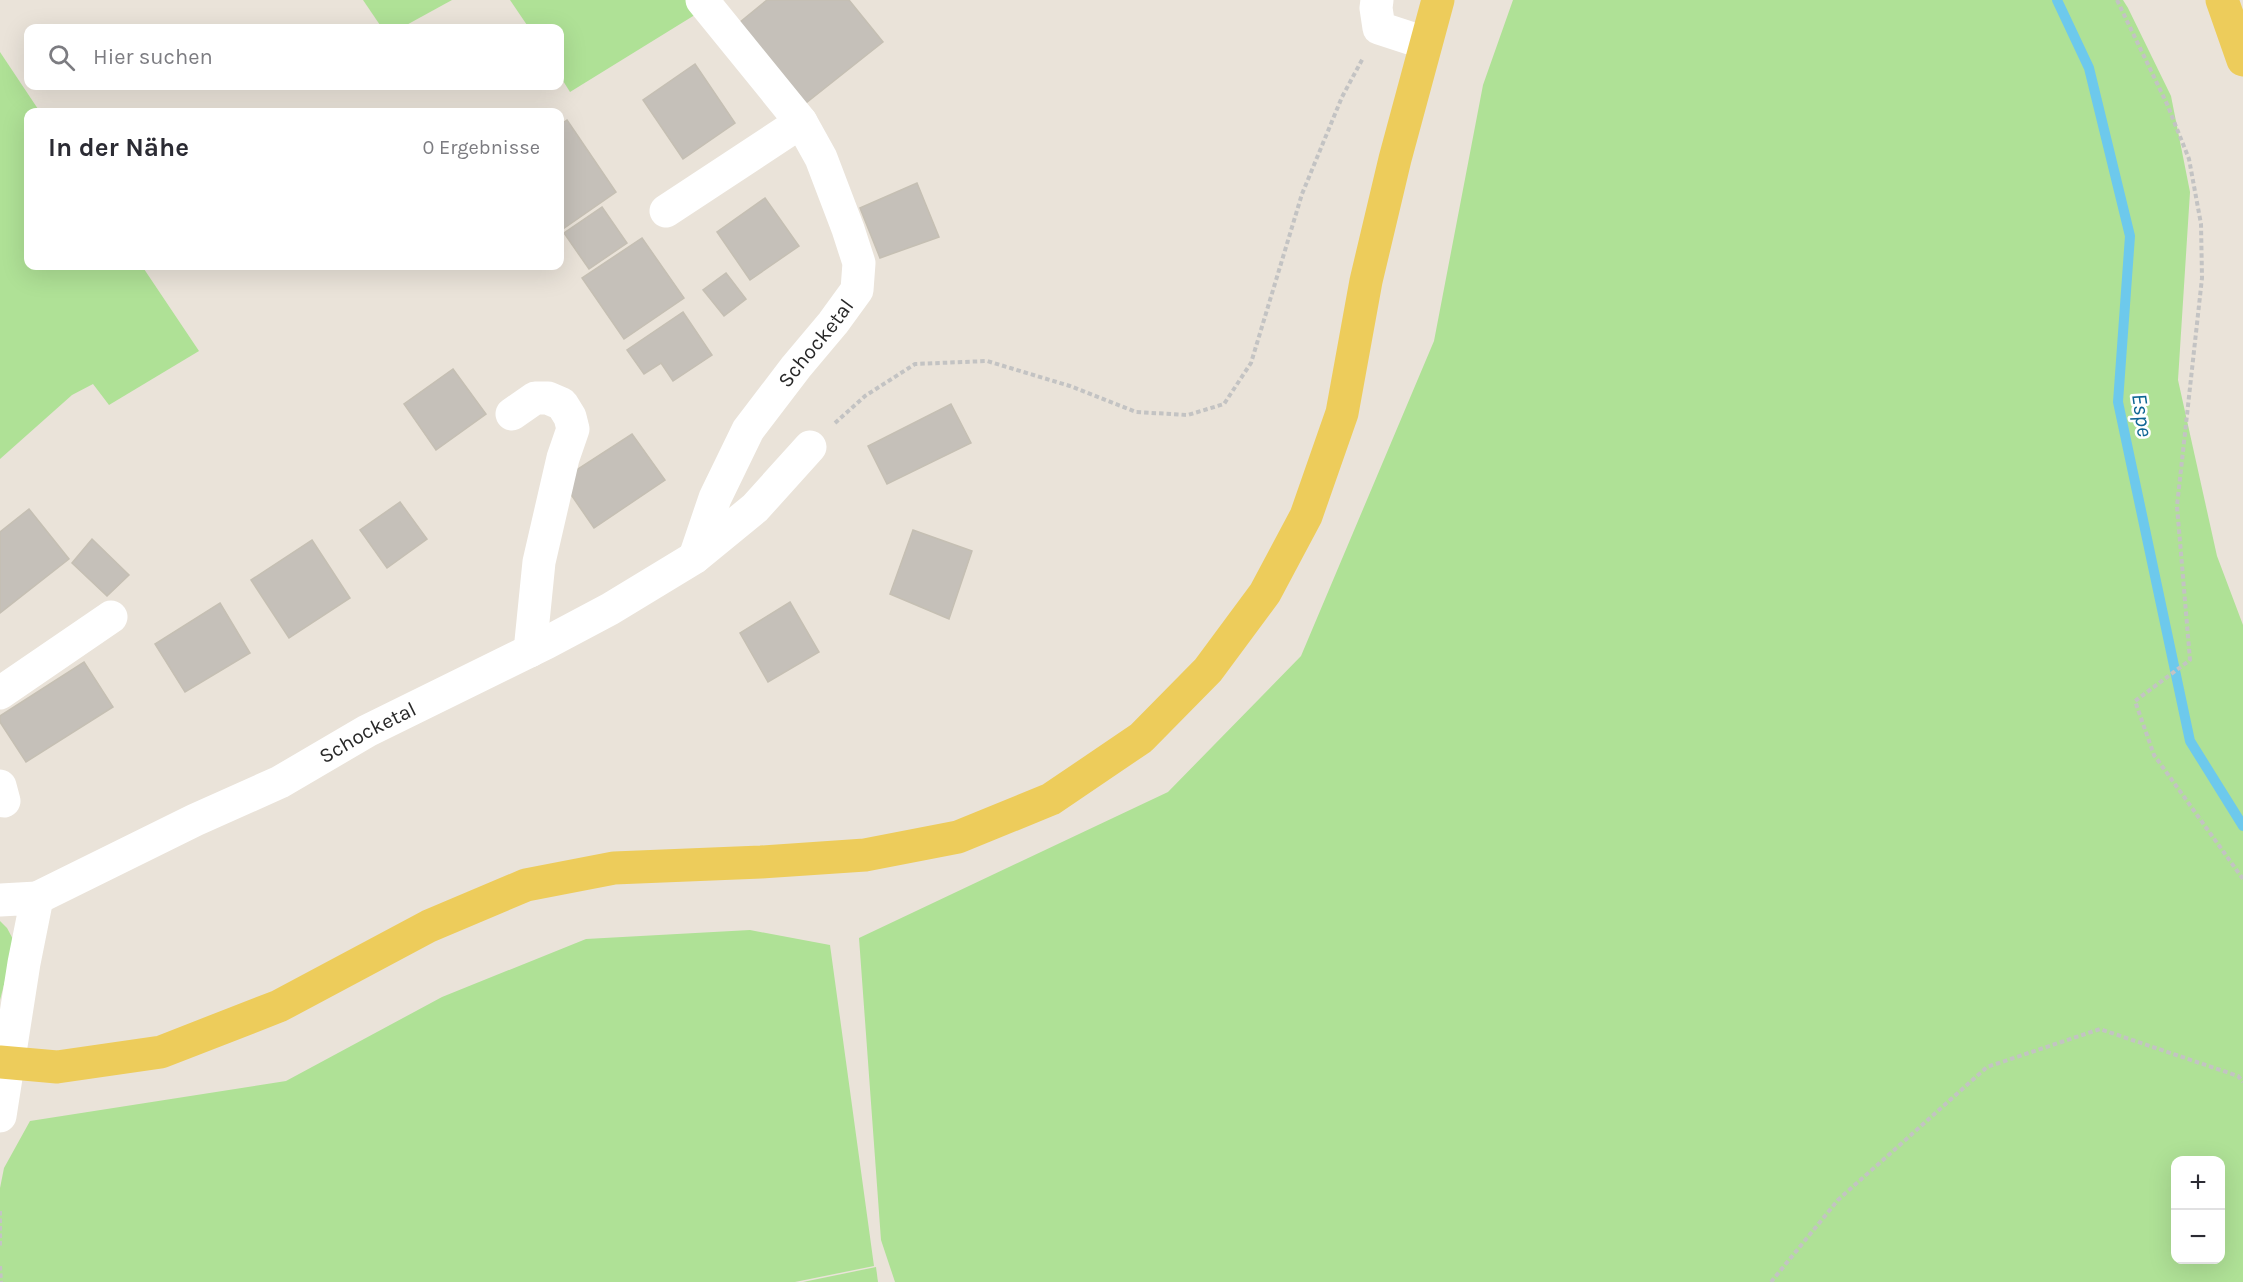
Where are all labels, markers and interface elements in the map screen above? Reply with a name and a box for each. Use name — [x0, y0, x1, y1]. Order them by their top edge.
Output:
search box — [24, 24, 564, 90]
icon: search — [45, 41, 78, 74]
text: Hier suchen — [93, 44, 213, 70]
text: In der Nähe — [48, 132, 189, 163]
text: 0 Ergebnisse — [423, 136, 540, 159]
street label: Schocketal — [773, 294, 858, 392]
water label: Espe — [2126, 392, 2158, 438]
street label: Schocketal — [315, 697, 420, 768]
map controls — [2171, 1156, 2225, 1264]
button: + — [2171, 1156, 2225, 1210]
button: − — [2171, 1210, 2225, 1264]

